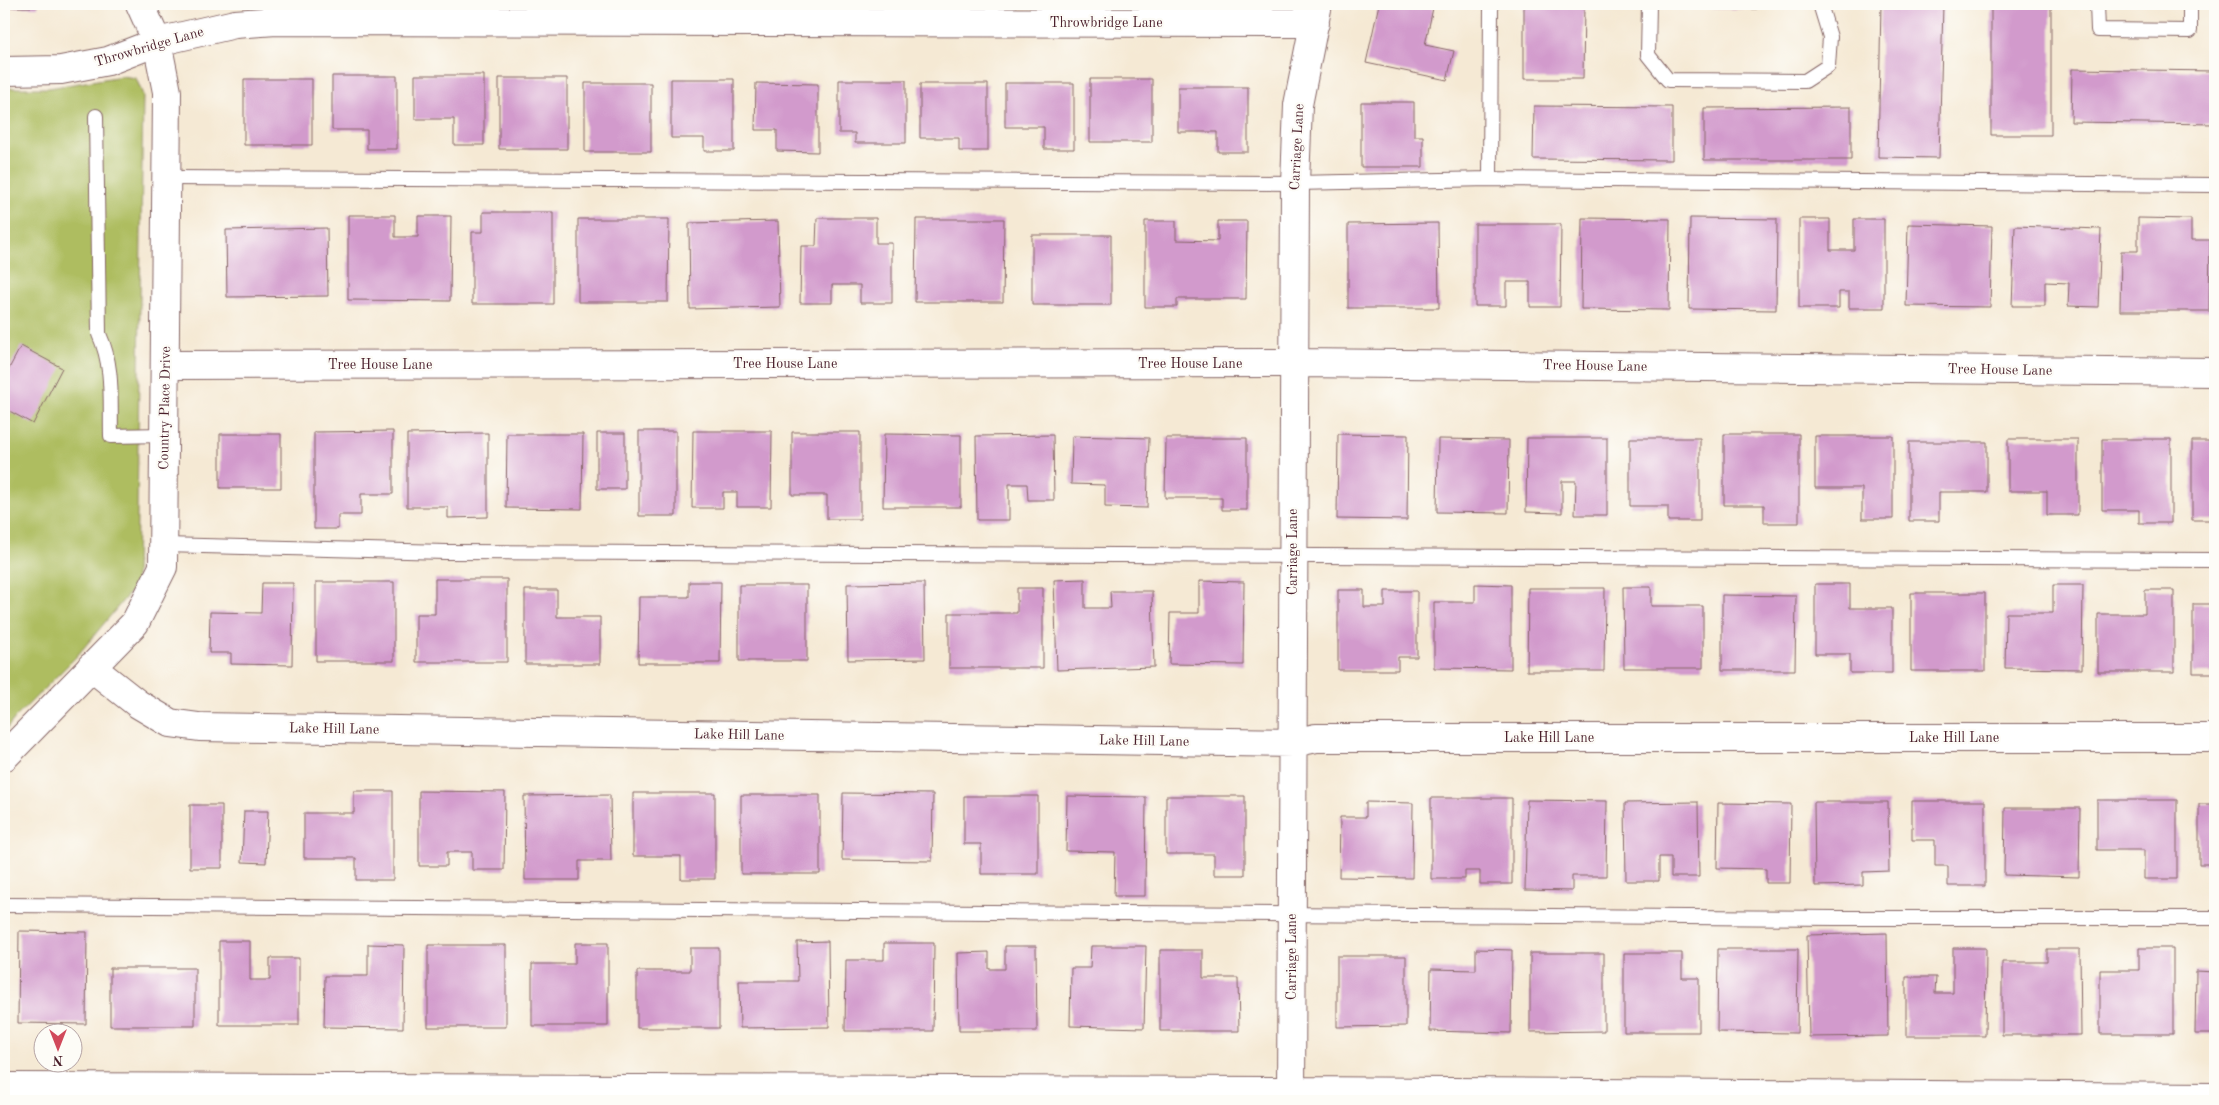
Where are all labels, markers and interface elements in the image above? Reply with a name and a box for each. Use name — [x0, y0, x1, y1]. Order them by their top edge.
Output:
street label: Throwbridge Lane — [1049, 16, 1163, 30]
street label: Throwbridge Lane — [93, 25, 205, 69]
street label: Carriage Lane — [1288, 103, 1306, 191]
street label: Country Place Drive — [157, 346, 173, 470]
street label: Tree House Lane — [733, 357, 837, 371]
street label: Tree House Lane — [1138, 357, 1242, 371]
street label: Tree House Lane — [328, 358, 432, 372]
street label: Tree House Lane — [1543, 358, 1647, 374]
street label: Tree House Lane — [1948, 362, 2052, 378]
street label: Carriage Lane — [1286, 509, 1300, 595]
street label: Lake Hill Lane — [289, 721, 379, 737]
street label: Lake Hill Lane — [694, 727, 784, 743]
street label: Lake Hill Lane — [1504, 731, 1594, 745]
street label: Lake Hill Lane — [1909, 731, 1999, 745]
street label: Lake Hill Lane — [1099, 733, 1189, 749]
street label: Carriage Lane — [1285, 914, 1299, 1000]
north arrow — [32, 1022, 82, 1072]
text: N — [52, 1053, 63, 1067]

